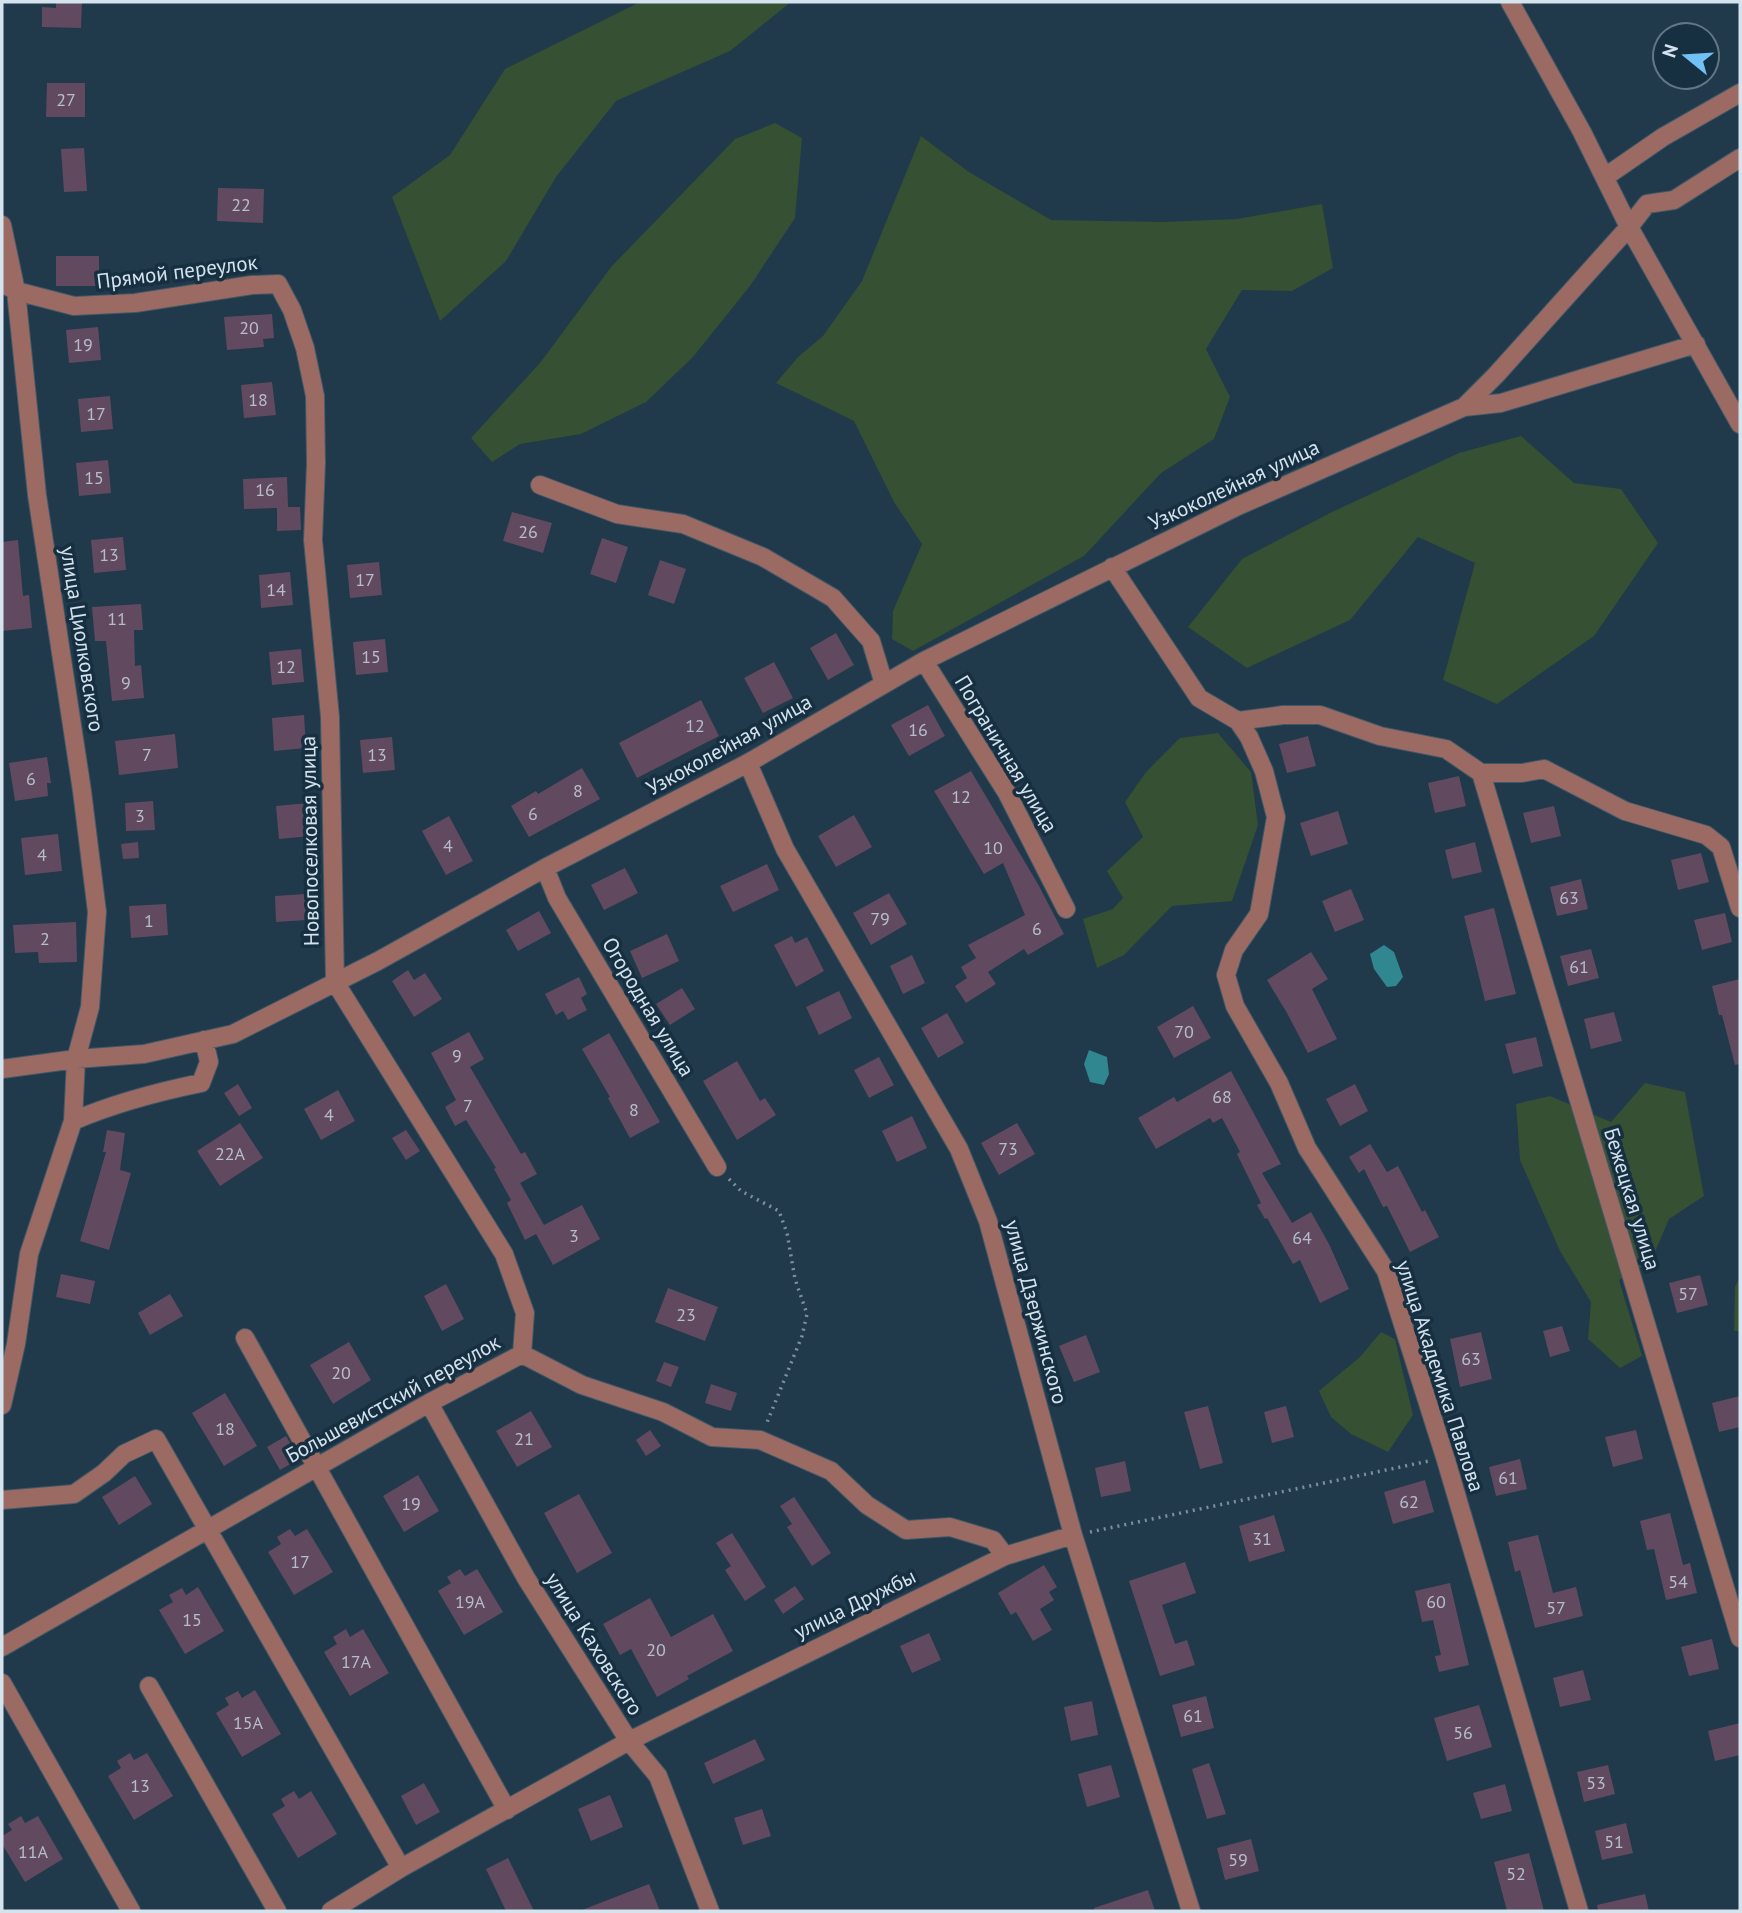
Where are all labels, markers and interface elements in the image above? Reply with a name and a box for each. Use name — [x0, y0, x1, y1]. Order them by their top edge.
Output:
north arrow — [1651, 21, 1721, 91]
text: N — [1656, 41, 1683, 60]
house number: 27 — [56, 88, 76, 111]
house number: 22 — [231, 193, 251, 216]
street label: Прямой переулок — [95, 248, 259, 295]
house number: 20 — [239, 316, 259, 339]
house number: 19 — [73, 333, 93, 356]
house number: 18 — [248, 388, 268, 411]
house number: 17 — [86, 402, 106, 425]
street label: Узкоколейная улица — [1144, 433, 1323, 536]
house number: 15 — [84, 466, 104, 489]
house number: 16 — [255, 478, 275, 501]
house number: 26 — [518, 520, 538, 543]
house number: 13 — [99, 543, 119, 566]
street label: улица Циолковского — [55, 544, 110, 734]
house number: 17 — [355, 568, 375, 591]
house number: 14 — [266, 578, 286, 601]
house number: 11 — [107, 607, 127, 630]
house number: 15 — [361, 645, 381, 668]
house number: 12 — [276, 655, 296, 678]
street label: Пограничная улица — [949, 670, 1064, 837]
house number: 9 — [121, 671, 131, 694]
street label: Узкоколейная улица — [641, 688, 816, 801]
house number: 12 — [685, 714, 705, 737]
house number: 16 — [908, 718, 928, 741]
street label: Новопоселковая улица — [294, 736, 325, 946]
house number: 7 — [142, 743, 152, 766]
house number: 13 — [367, 743, 387, 766]
house number: 6 — [26, 767, 36, 790]
house number: 8 — [573, 779, 583, 802]
house number: 12 — [951, 785, 971, 808]
house number: 6 — [528, 802, 538, 825]
house number: 3 — [135, 804, 145, 827]
house number: 4 — [443, 834, 453, 857]
house number: 10 — [983, 836, 1003, 859]
house number: 4 — [37, 843, 47, 866]
house number: 63 — [1559, 886, 1579, 909]
house number: 79 — [870, 907, 890, 930]
house number: 1 — [144, 909, 154, 932]
house number: 6 — [1032, 917, 1042, 940]
house number: 2 — [40, 927, 50, 950]
street label: Огородная улица — [596, 932, 701, 1081]
house number: 61 — [1569, 955, 1589, 978]
house number: 70 — [1174, 1020, 1194, 1043]
house number: 9 — [452, 1044, 462, 1067]
house number: 68 — [1212, 1085, 1232, 1108]
house number: 7 — [463, 1094, 473, 1117]
house number: 8 — [629, 1098, 639, 1121]
house number: 4 — [324, 1103, 334, 1126]
street label: Бежецкая улица — [1598, 1124, 1667, 1273]
house number: 73 — [998, 1137, 1018, 1160]
house number: 22А — [215, 1142, 246, 1165]
street label: улица Дзержинского — [999, 1217, 1074, 1407]
house number: 3 — [569, 1224, 579, 1247]
house number: 64 — [1292, 1226, 1312, 1249]
street label: улица Академика Павлова — [1390, 1257, 1491, 1495]
house number: 57 — [1678, 1282, 1698, 1305]
house number: 23 — [676, 1303, 696, 1326]
street label: Большевистский переулок — [281, 1328, 505, 1469]
house number: 63 — [1461, 1347, 1481, 1370]
house number: 20 — [331, 1361, 351, 1384]
house number: 18 — [215, 1417, 235, 1440]
house number: 21 — [514, 1427, 534, 1450]
house number: 61 — [1498, 1466, 1518, 1489]
house number: 62 — [1399, 1490, 1419, 1513]
house number: 19 — [401, 1492, 421, 1515]
house number: 31 — [1252, 1527, 1272, 1550]
house number: 17 — [290, 1550, 310, 1573]
street label: улица Дружбы — [789, 1562, 920, 1645]
street label: улица Каховского — [540, 1567, 649, 1720]
house number: 54 — [1668, 1570, 1688, 1593]
house number: 19А — [455, 1590, 486, 1613]
house number: 60 — [1426, 1590, 1446, 1613]
house number: 57 — [1546, 1596, 1566, 1619]
house number: 15 — [182, 1608, 202, 1631]
house number: 20 — [646, 1638, 666, 1661]
house number: 17А — [341, 1650, 372, 1673]
house number: 61 — [1183, 1704, 1203, 1727]
house number: 15А — [233, 1711, 264, 1734]
house number: 56 — [1453, 1721, 1473, 1744]
house number: 53 — [1586, 1771, 1606, 1794]
house number: 13 — [130, 1774, 150, 1797]
house number: 51 — [1604, 1830, 1624, 1853]
house number: 11А — [18, 1840, 49, 1863]
house number: 59 — [1228, 1848, 1248, 1871]
house number: 52 — [1506, 1862, 1526, 1885]

